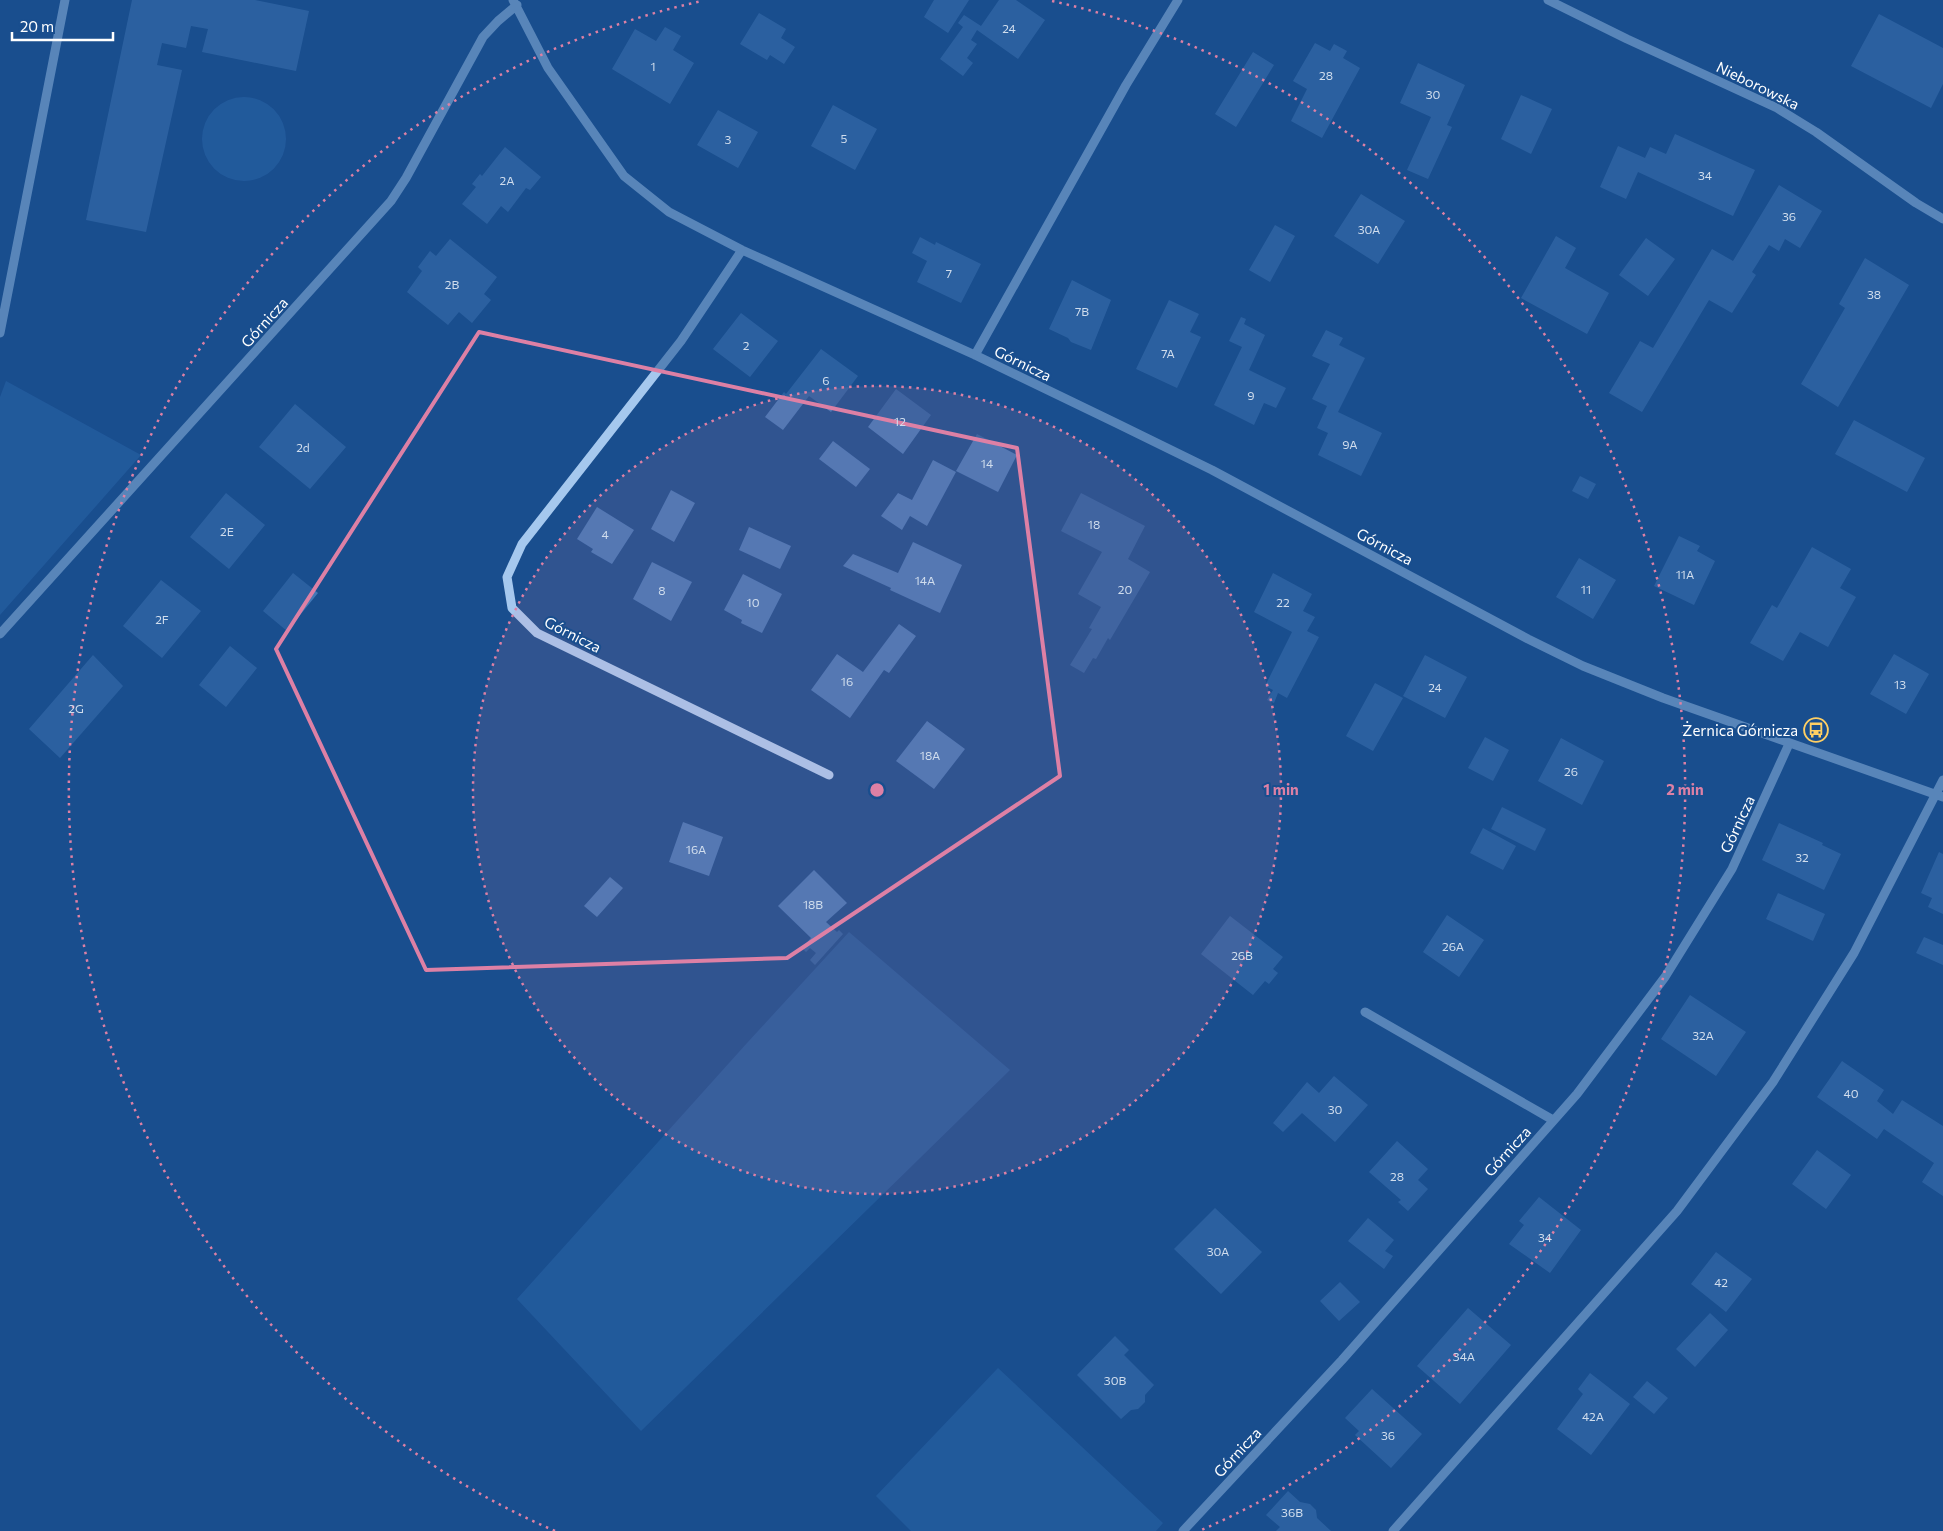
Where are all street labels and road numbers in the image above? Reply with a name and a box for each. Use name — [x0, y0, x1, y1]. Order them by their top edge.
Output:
street label: Nieborowska — [1714, 57, 1802, 113]
street label: Górnicza — [237, 293, 291, 351]
street label: Górnicza — [992, 342, 1054, 384]
street label: Górnicza — [1354, 524, 1416, 568]
street label: Górnicza — [542, 612, 604, 656]
street label: Górnicza — [1716, 792, 1758, 856]
street label: Górnicza — [1480, 1122, 1534, 1180]
street label: Górnicza — [1210, 1424, 1264, 1480]

